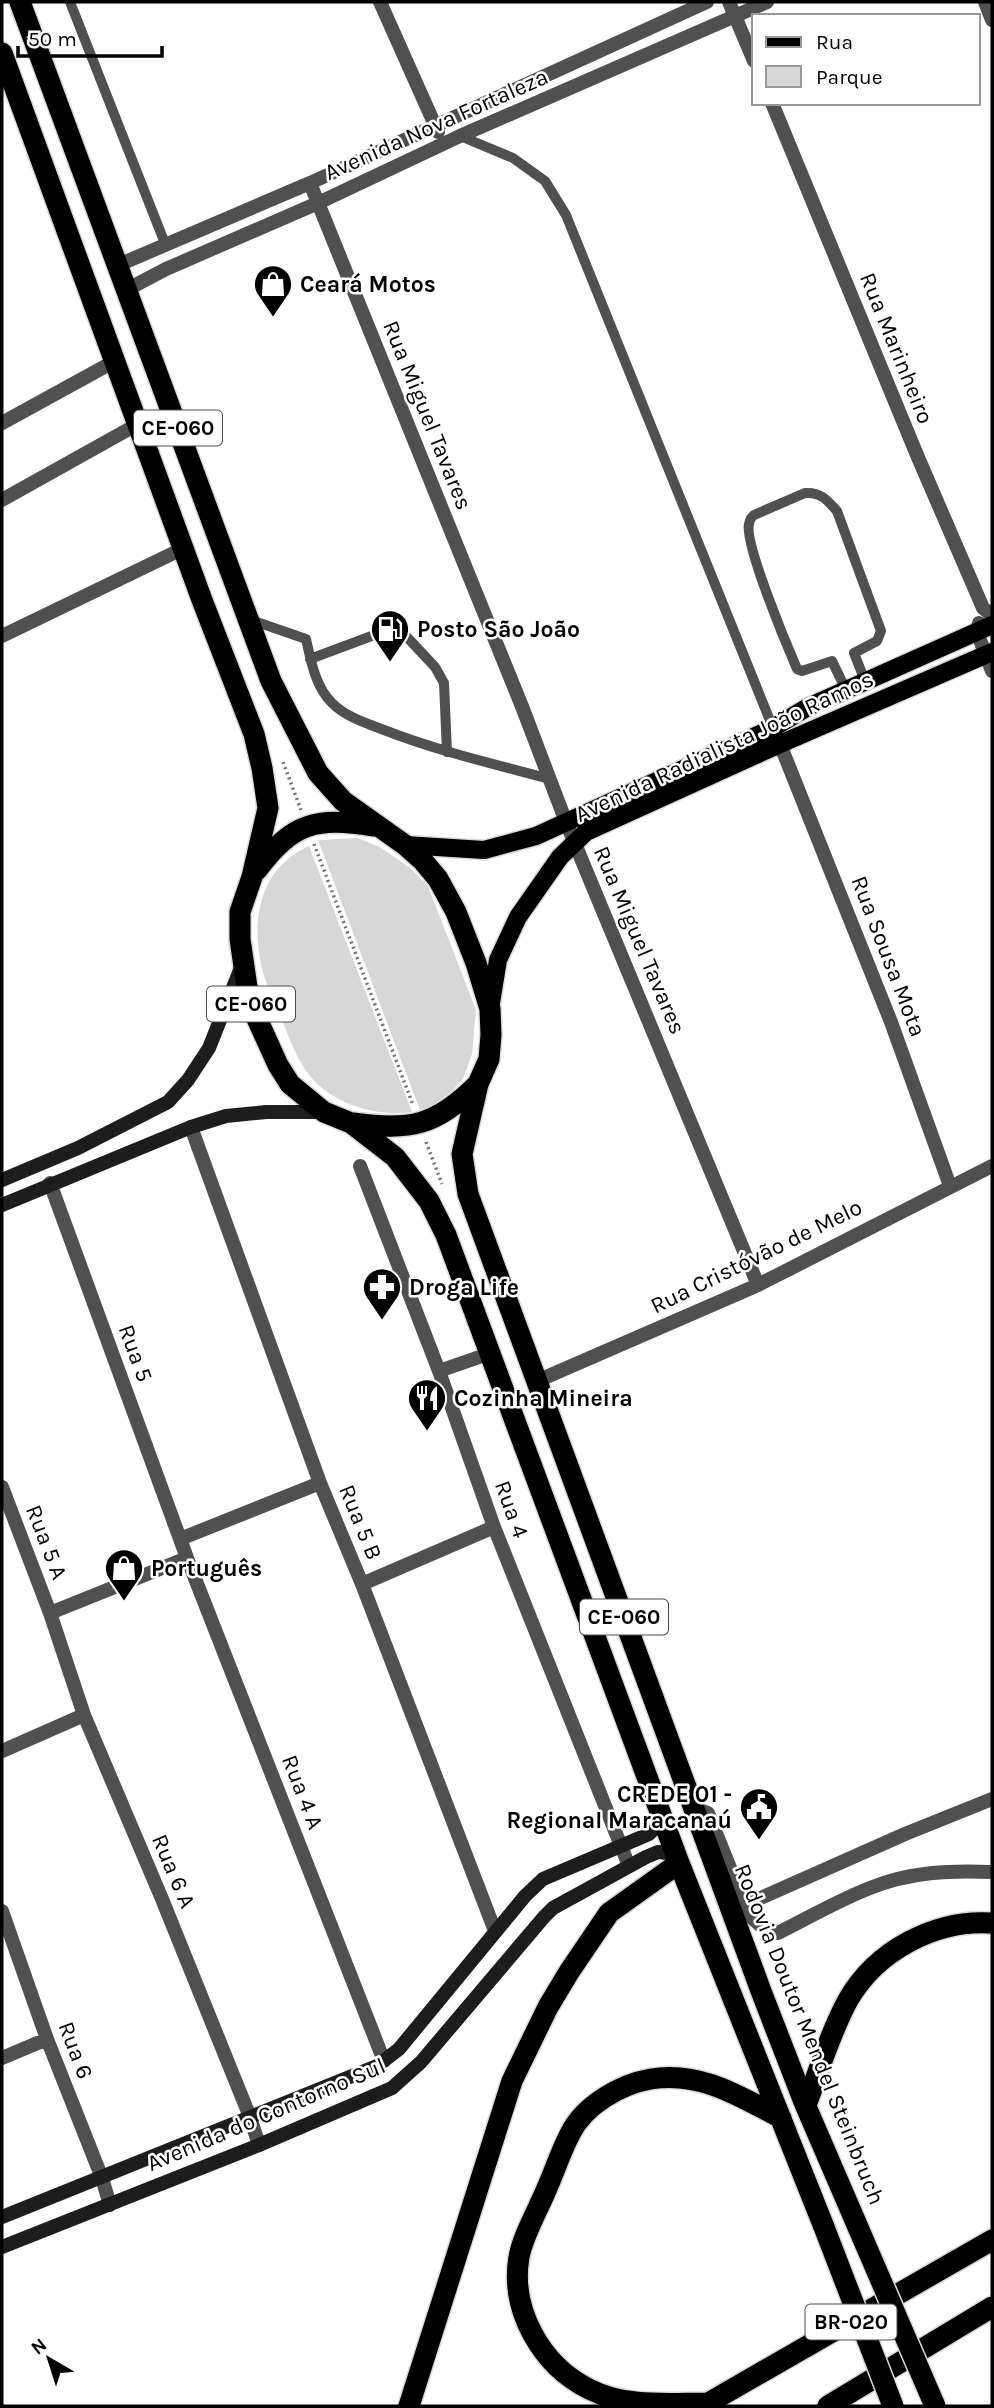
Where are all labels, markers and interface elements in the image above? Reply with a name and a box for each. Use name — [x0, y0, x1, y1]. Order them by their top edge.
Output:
scale bar — [18, 14, 161, 58]
legend — [752, 14, 980, 105]
text: 50 m — [28, 27, 77, 51]
text: Rua — [816, 30, 853, 54]
street label: Avenida Nova Fortaleza — [320, 63, 552, 186]
text: Parque — [816, 65, 883, 89]
shop icon: Ceará Motos — [252, 263, 294, 318]
street label: Rua Marinheiro — [854, 269, 939, 428]
place label: Ceará Motos — [300, 271, 436, 298]
street label: Rua Miguel Tavares — [377, 317, 478, 514]
road number: CE-060 — [134, 410, 222, 446]
fuel station icon: Posto São João — [369, 608, 411, 663]
place label: Posto São João — [417, 616, 580, 643]
street label: Avenida Radialista João Ramos — [571, 665, 878, 828]
street label: Rua Miguel Tavares — [588, 842, 691, 1038]
street label: Rua Sousa Mota — [845, 872, 932, 1040]
road number: CE-060 — [207, 986, 295, 1021]
street label: Rua Cristóvão de Melo — [646, 1193, 866, 1319]
pharmacy icon: Droga Life — [361, 1266, 403, 1321]
place label: Droga Life — [409, 1274, 519, 1301]
street label: Rua 5 — [113, 1321, 158, 1386]
restaurant icon: Cozinha Mineira — [406, 1377, 448, 1432]
place label: Cozinha Mineira — [454, 1385, 633, 1412]
street label: Rua 4 — [489, 1477, 534, 1542]
street label: Rua 5 B — [333, 1481, 388, 1564]
street label: Rua 5 A — [20, 1501, 73, 1583]
shop icon: Português — [103, 1547, 145, 1602]
place label: Português — [151, 1555, 262, 1582]
road number: CE-060 — [580, 1600, 668, 1634]
street label: Rua 4 A — [276, 1751, 329, 1833]
place label: CREDE 01 - Regional Maracanaú — [507, 1781, 732, 1834]
public building icon: CREDE 01 - Regional Maracanaú — [738, 1786, 780, 1841]
street label: Rua 6 A — [146, 1830, 201, 1912]
street label: Rodovia Doutor Mendel Steinbruch — [729, 1860, 890, 2209]
street label: Rua 6 — [52, 2018, 99, 2083]
street label: Avenida do Contorno Sul — [143, 2052, 390, 2177]
road number: BR-020 — [806, 2304, 896, 2340]
north arrow — [14, 2324, 84, 2394]
text: N — [27, 2334, 51, 2359]

